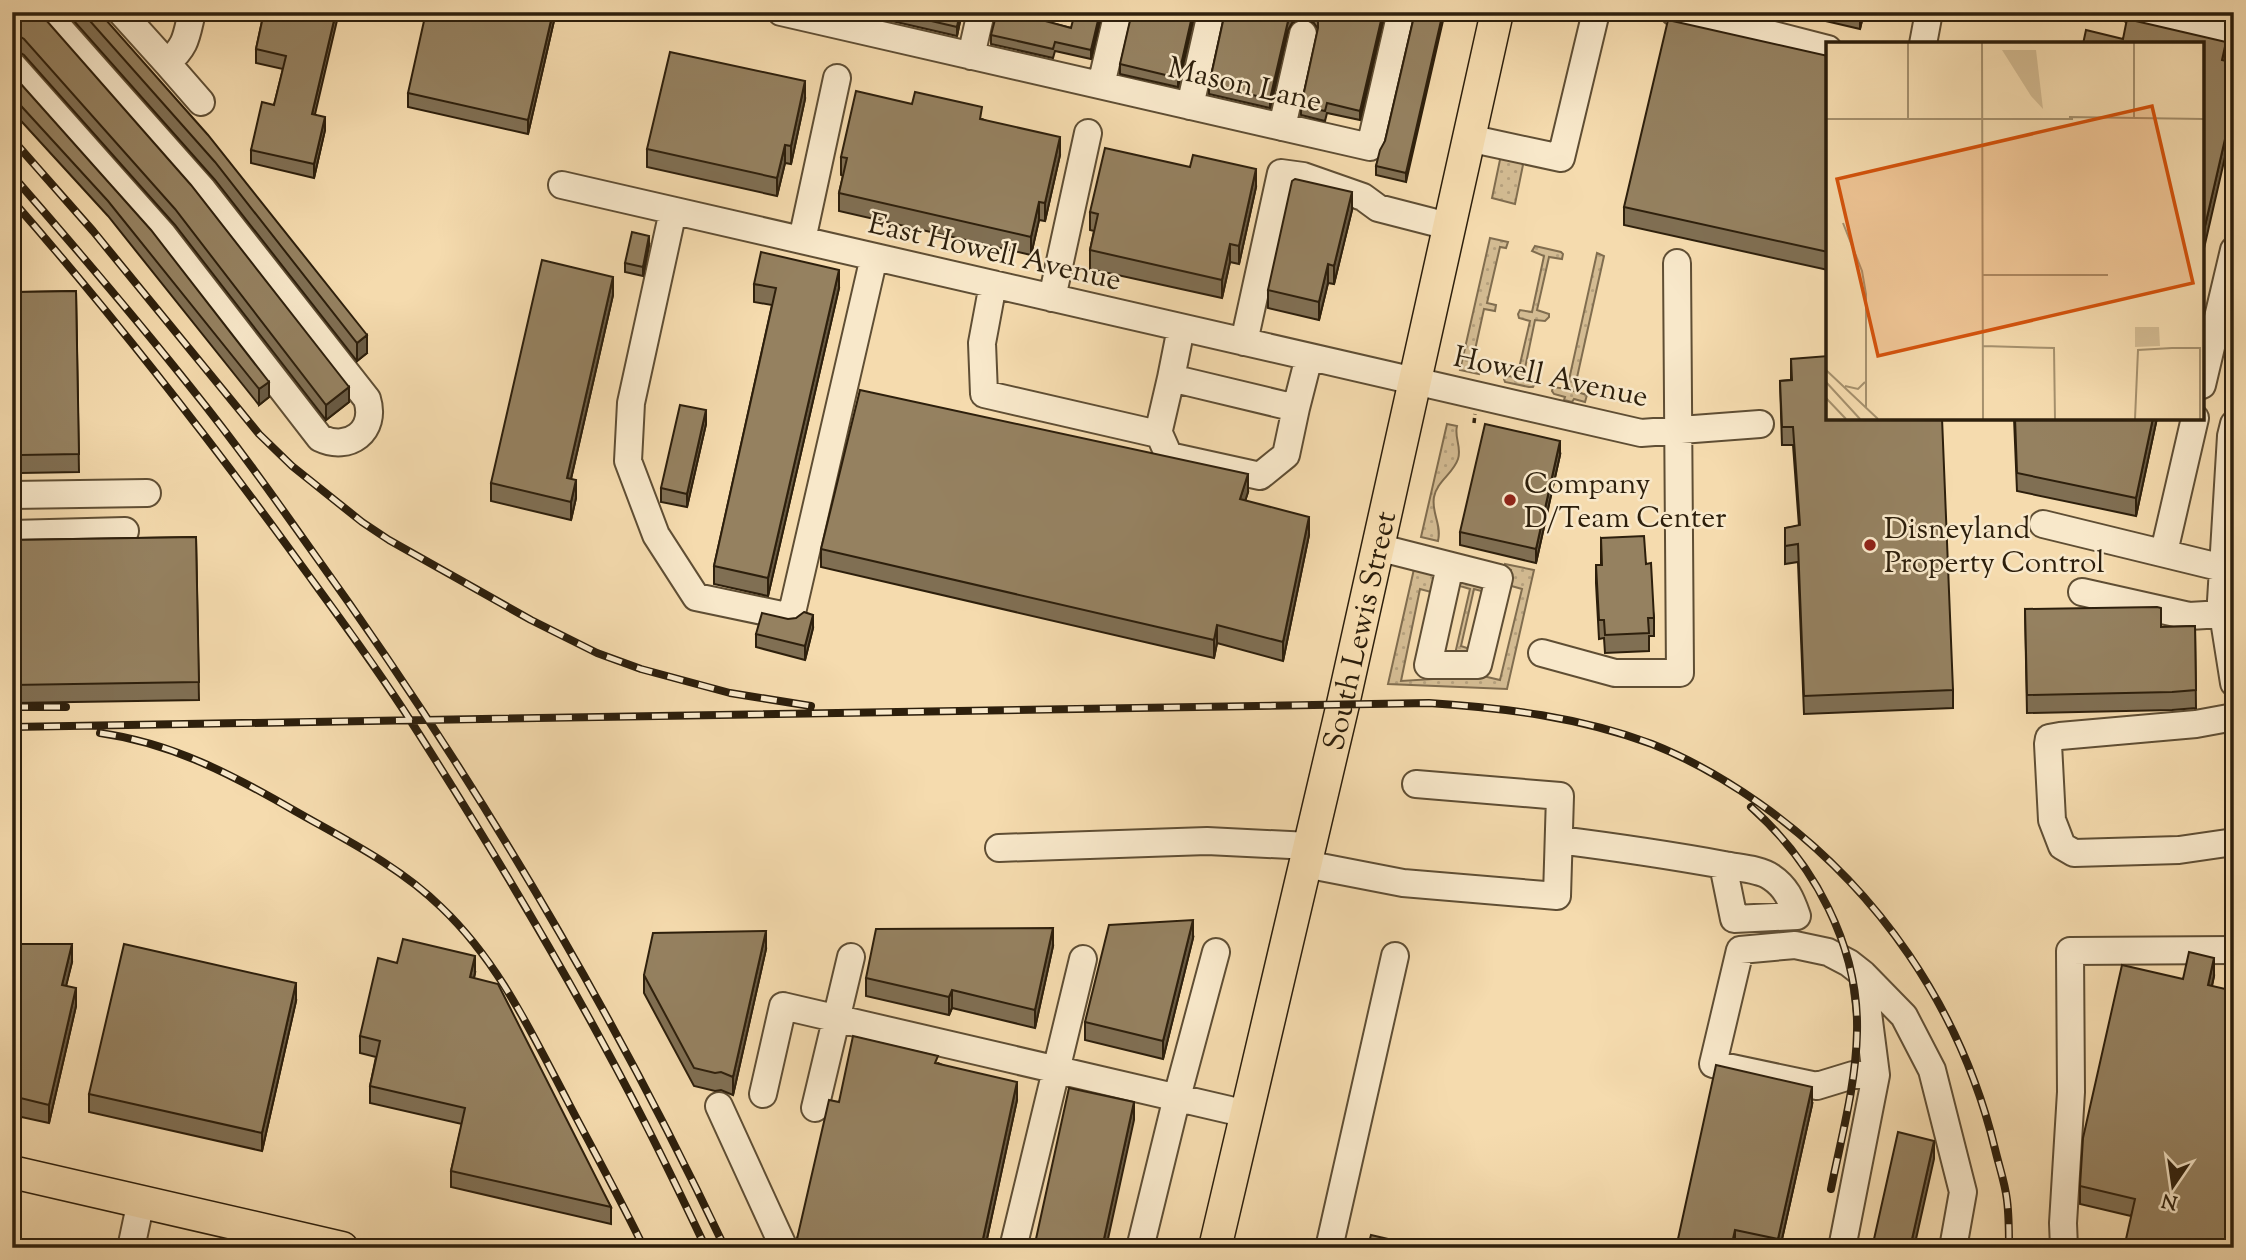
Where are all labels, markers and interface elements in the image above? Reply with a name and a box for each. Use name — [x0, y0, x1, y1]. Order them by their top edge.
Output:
inset map — [1826, 42, 2204, 420]
street label: Mason Lane — [1163, 48, 1326, 125]
street label: East Howell Avenue — [864, 203, 1125, 303]
street label: Howell Avenue — [1449, 337, 1652, 420]
place label: Company D/Team Center — [1524, 464, 1726, 541]
marker: Company D/Team Center — [1502, 492, 1518, 508]
street label: South Lewis Street — [1314, 507, 1409, 755]
place label: Disneyland Property Control — [1884, 509, 2105, 586]
marker: Disneyland Property Control — [1862, 537, 1878, 553]
north arrow — [2138, 1152, 2208, 1222]
text: N — [2159, 1185, 2180, 1215]

